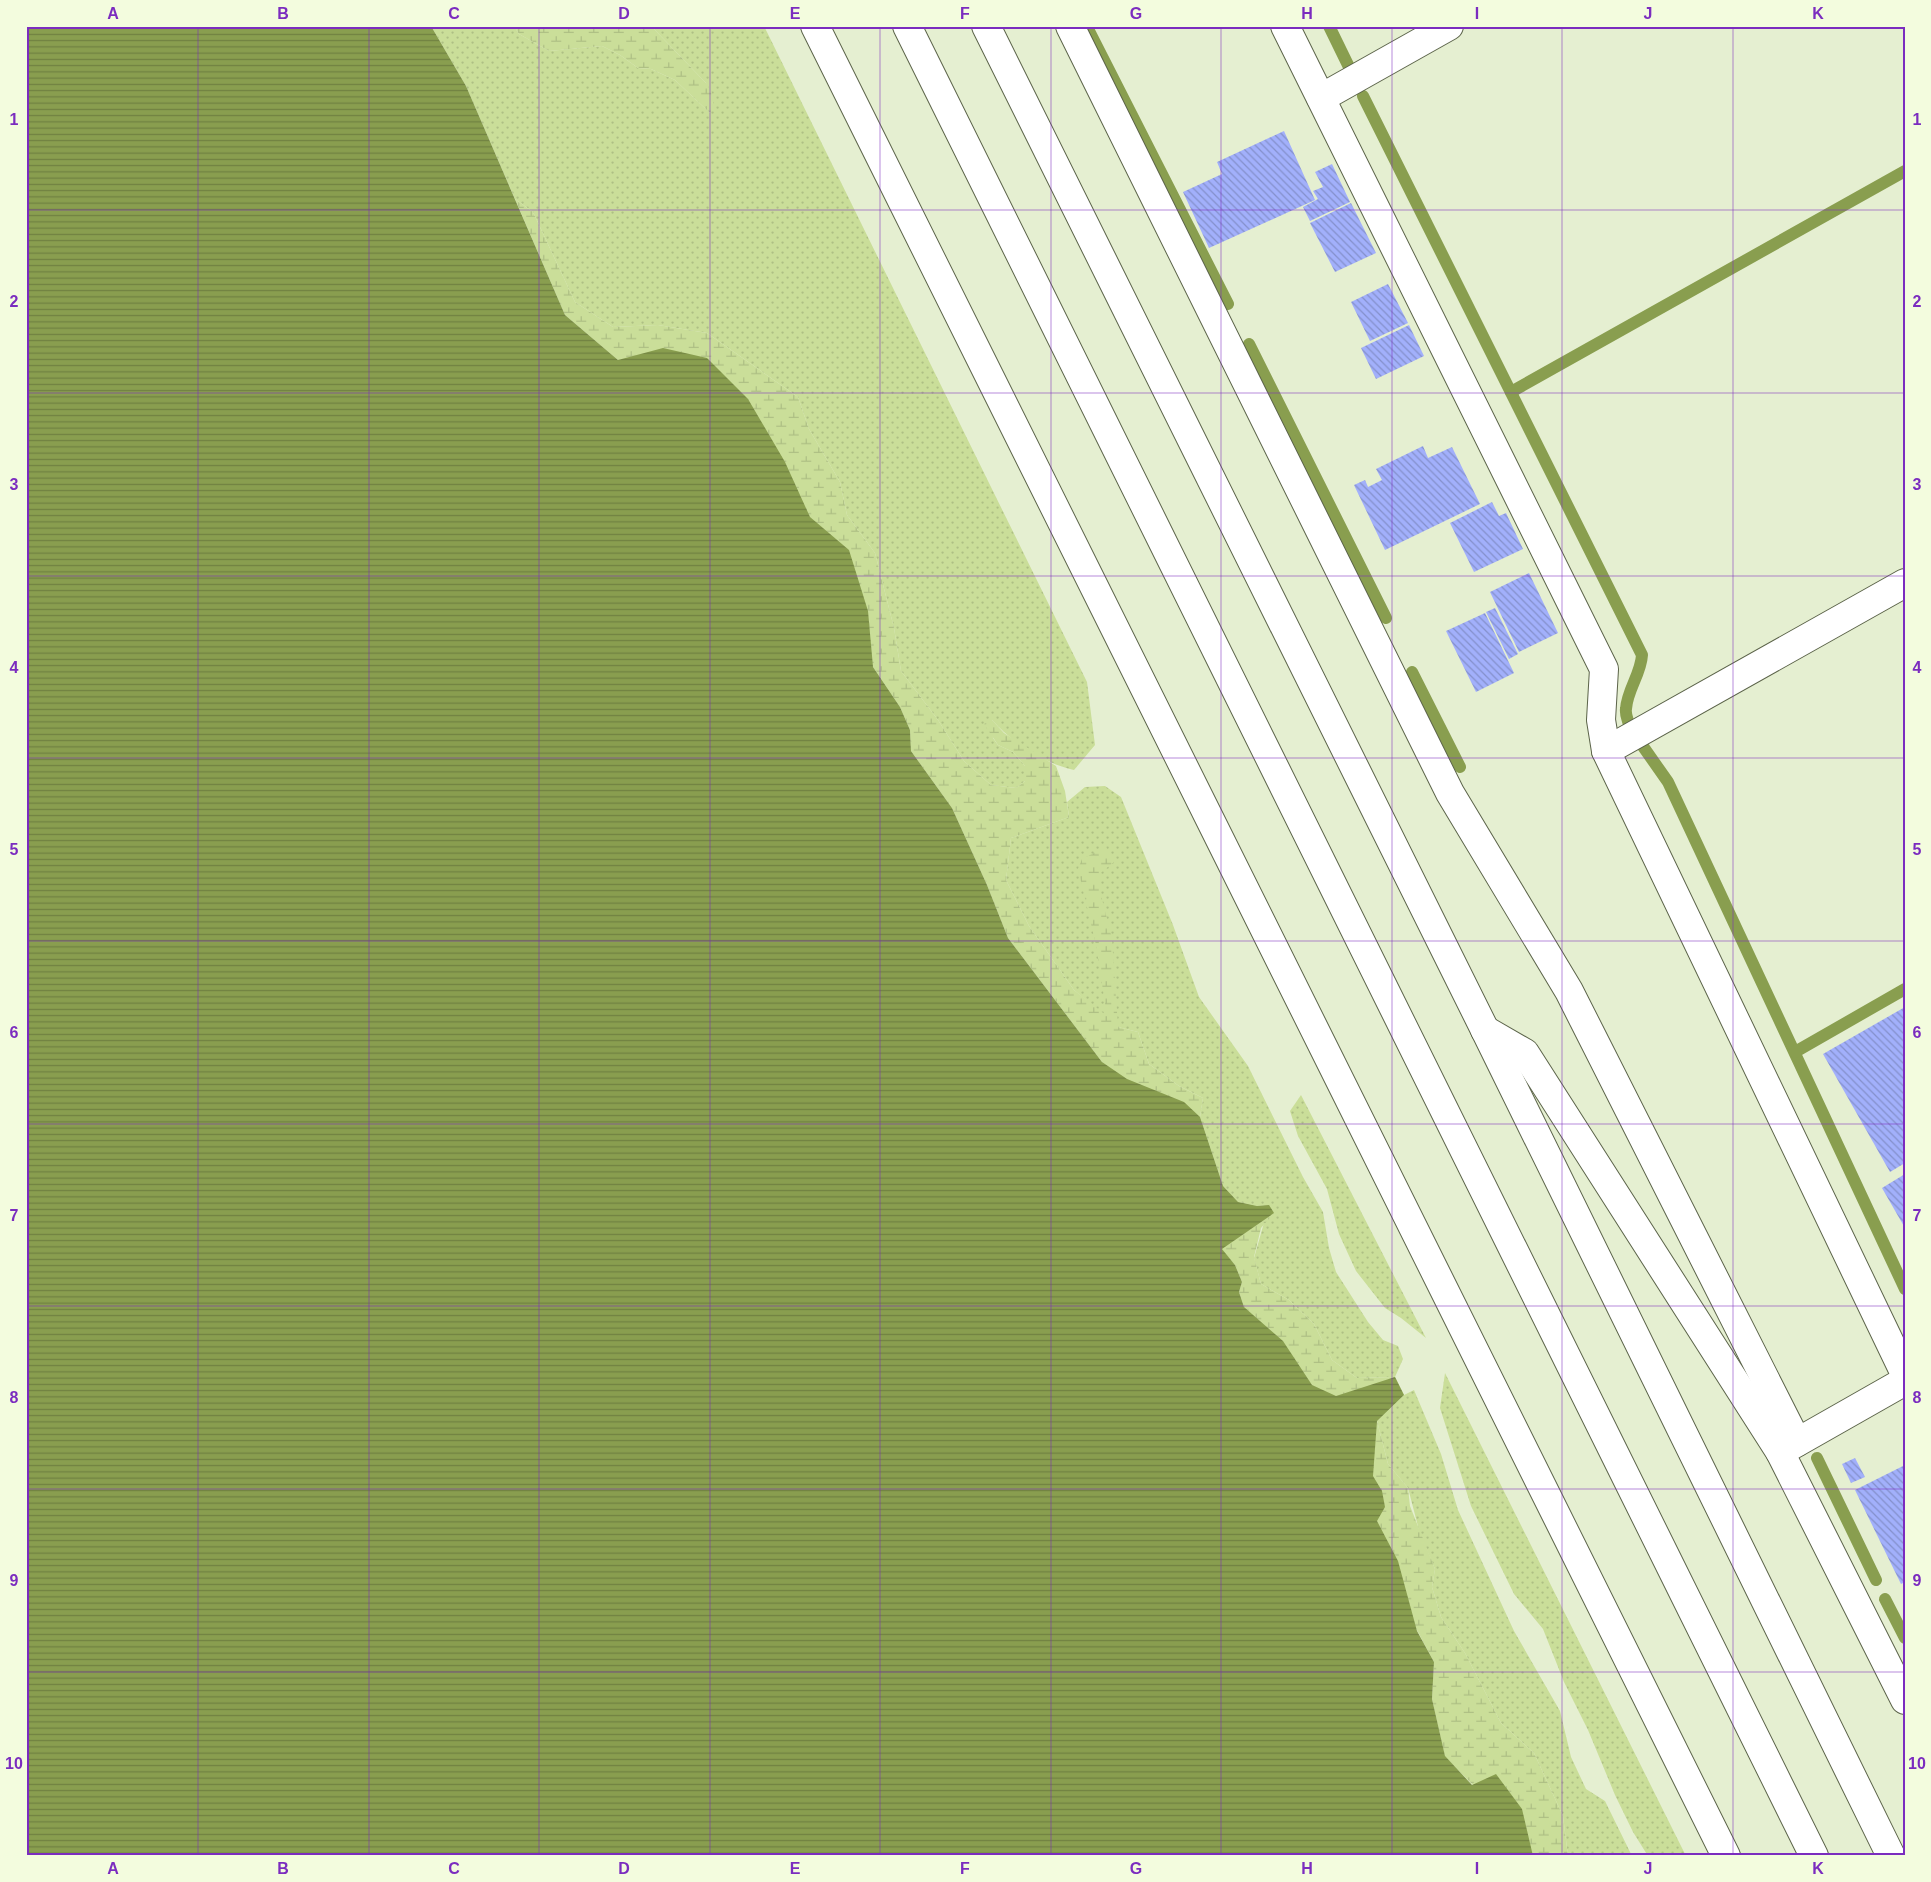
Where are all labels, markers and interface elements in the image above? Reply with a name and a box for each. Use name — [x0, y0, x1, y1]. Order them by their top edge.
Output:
text: A — [107, 5, 119, 22]
text: B — [277, 5, 289, 22]
text: C — [448, 5, 460, 22]
text: D — [618, 5, 630, 22]
text: E — [790, 5, 801, 22]
text: F — [960, 5, 970, 22]
text: G — [1130, 5, 1142, 22]
text: H — [1301, 5, 1313, 22]
text: I — [1475, 5, 1479, 22]
text: J — [1644, 5, 1652, 22]
text: K — [1812, 5, 1824, 22]
text: 1 — [10, 111, 19, 128]
text: 1 — [1913, 111, 1922, 128]
text: 2 — [10, 293, 19, 310]
text: 2 — [1913, 293, 1922, 310]
text: 3 — [10, 476, 19, 493]
text: 3 — [1913, 476, 1922, 493]
text: 4 — [10, 659, 19, 676]
text: 4 — [1913, 659, 1922, 676]
text: 5 — [10, 841, 19, 858]
text: 5 — [1913, 841, 1922, 858]
text: 6 — [10, 1024, 19, 1041]
text: 6 — [1913, 1024, 1922, 1041]
text: 7 — [10, 1207, 19, 1224]
text: 7 — [1913, 1207, 1922, 1224]
text: 8 — [10, 1389, 19, 1406]
text: 8 — [1913, 1389, 1922, 1406]
text: 9 — [10, 1572, 19, 1589]
text: 9 — [1913, 1572, 1922, 1589]
text: 10 — [5, 1755, 23, 1772]
text: 10 — [1908, 1755, 1926, 1772]
text: A — [107, 1860, 119, 1877]
text: B — [277, 1860, 289, 1877]
text: C — [448, 1860, 460, 1877]
text: D — [618, 1860, 630, 1877]
text: E — [790, 1860, 801, 1877]
text: F — [960, 1860, 970, 1877]
text: G — [1130, 1860, 1142, 1877]
text: H — [1301, 1860, 1313, 1877]
text: I — [1475, 1860, 1479, 1877]
text: J — [1644, 1860, 1652, 1877]
text: K — [1812, 1860, 1824, 1877]

